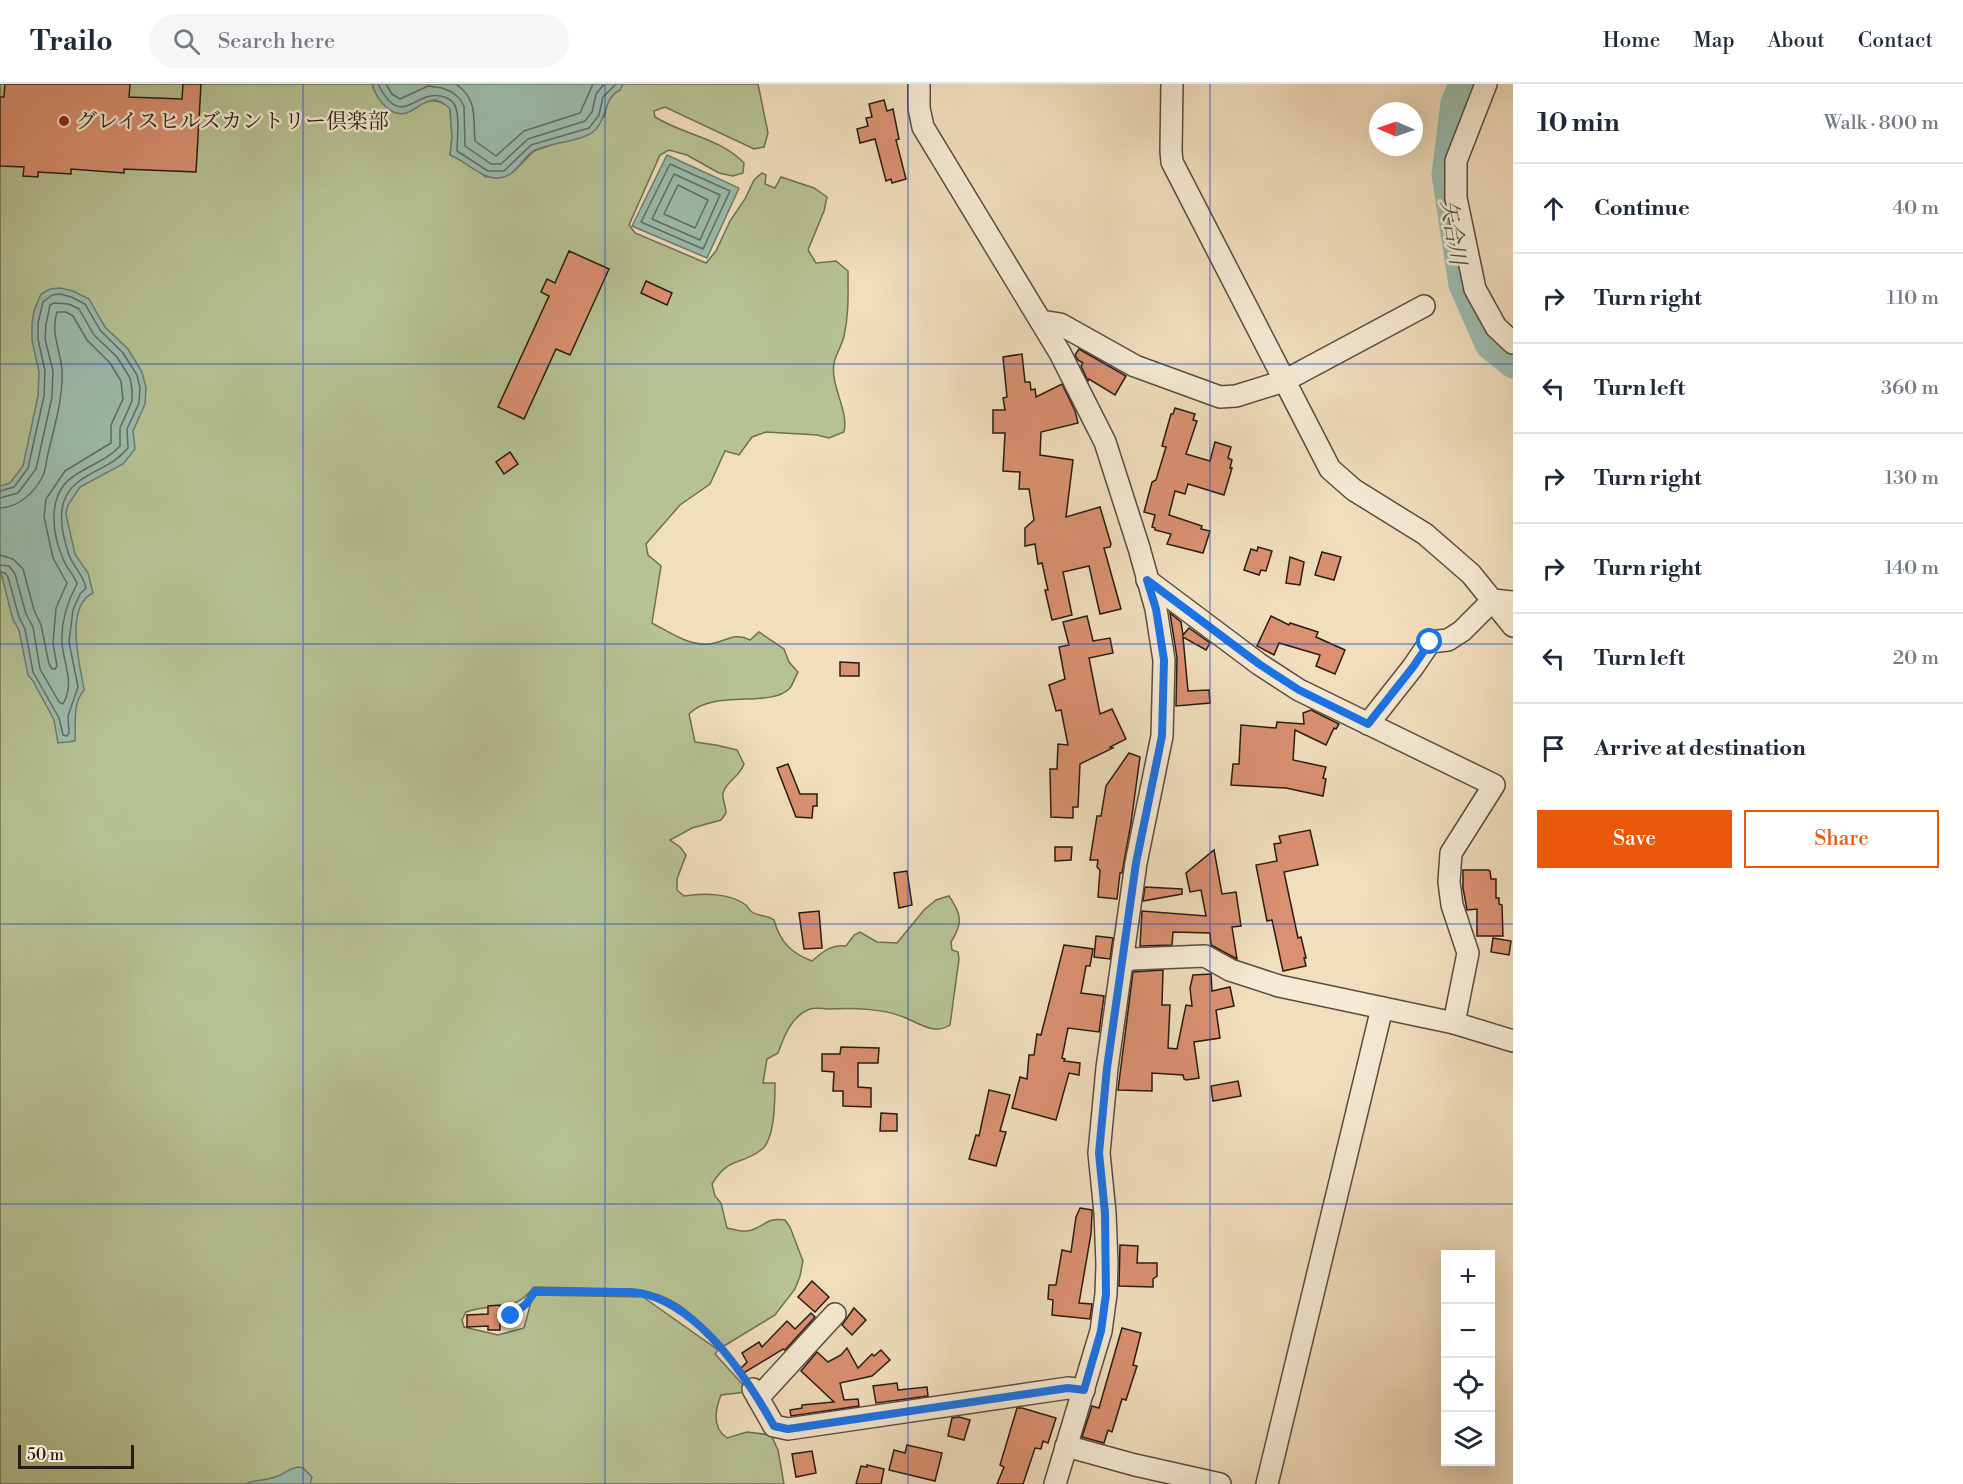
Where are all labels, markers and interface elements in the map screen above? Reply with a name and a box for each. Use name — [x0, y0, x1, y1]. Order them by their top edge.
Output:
search box — [149, 14, 569, 68]
text: Trailo — [30, 24, 113, 59]
icon: search — [170, 25, 203, 58]
text: Search here — [218, 28, 335, 55]
text: Home — [1603, 28, 1660, 54]
text: Map — [1693, 28, 1735, 54]
text: About — [1768, 28, 1825, 54]
text: Contact — [1858, 28, 1933, 54]
north arrow — [1369, 102, 1423, 156]
text: 10 min — [1537, 107, 1620, 139]
place label: グレイスヒルズカントリー倶楽部 — [76, 109, 389, 135]
text: Walk · 800 m — [1824, 111, 1939, 136]
marker: グレイスヒルズカントリー倶楽部 — [57, 114, 71, 128]
icon: ahead — [1537, 192, 1570, 225]
text: Continue — [1594, 195, 1690, 222]
text: 40 m — [1892, 196, 1939, 221]
water label: 矢合川 — [1434, 198, 1471, 269]
icon: right — [1537, 282, 1570, 315]
text: Turn right — [1594, 285, 1702, 312]
text: 110 m — [1887, 286, 1939, 311]
icon: left — [1537, 372, 1570, 405]
text: Turn left — [1594, 375, 1685, 402]
text: 360 m — [1881, 376, 1939, 401]
icon: right — [1537, 462, 1570, 495]
text: Turn right — [1594, 465, 1702, 492]
text: 130 m — [1884, 466, 1939, 491]
icon: right — [1537, 552, 1570, 585]
text: Turn right — [1594, 555, 1702, 582]
text: 140 m — [1884, 556, 1939, 581]
route start — [1416, 628, 1442, 654]
icon: left — [1537, 642, 1570, 675]
text: Turn left — [1594, 645, 1685, 672]
text: 20 m — [1893, 646, 1939, 671]
icon: arrive — [1537, 732, 1570, 765]
text: Arrive at destination — [1594, 735, 1806, 762]
button: Save — [1537, 810, 1732, 868]
button: Share — [1744, 810, 1939, 868]
map controls — [1441, 1250, 1495, 1466]
button: + — [1441, 1250, 1495, 1304]
route end — [497, 1302, 523, 1328]
button: − — [1441, 1304, 1495, 1358]
button: locate — [1441, 1358, 1495, 1412]
button: layers — [1441, 1412, 1495, 1466]
scale bar — [18, 1442, 134, 1470]
text: 50 m — [27, 1445, 64, 1465]

